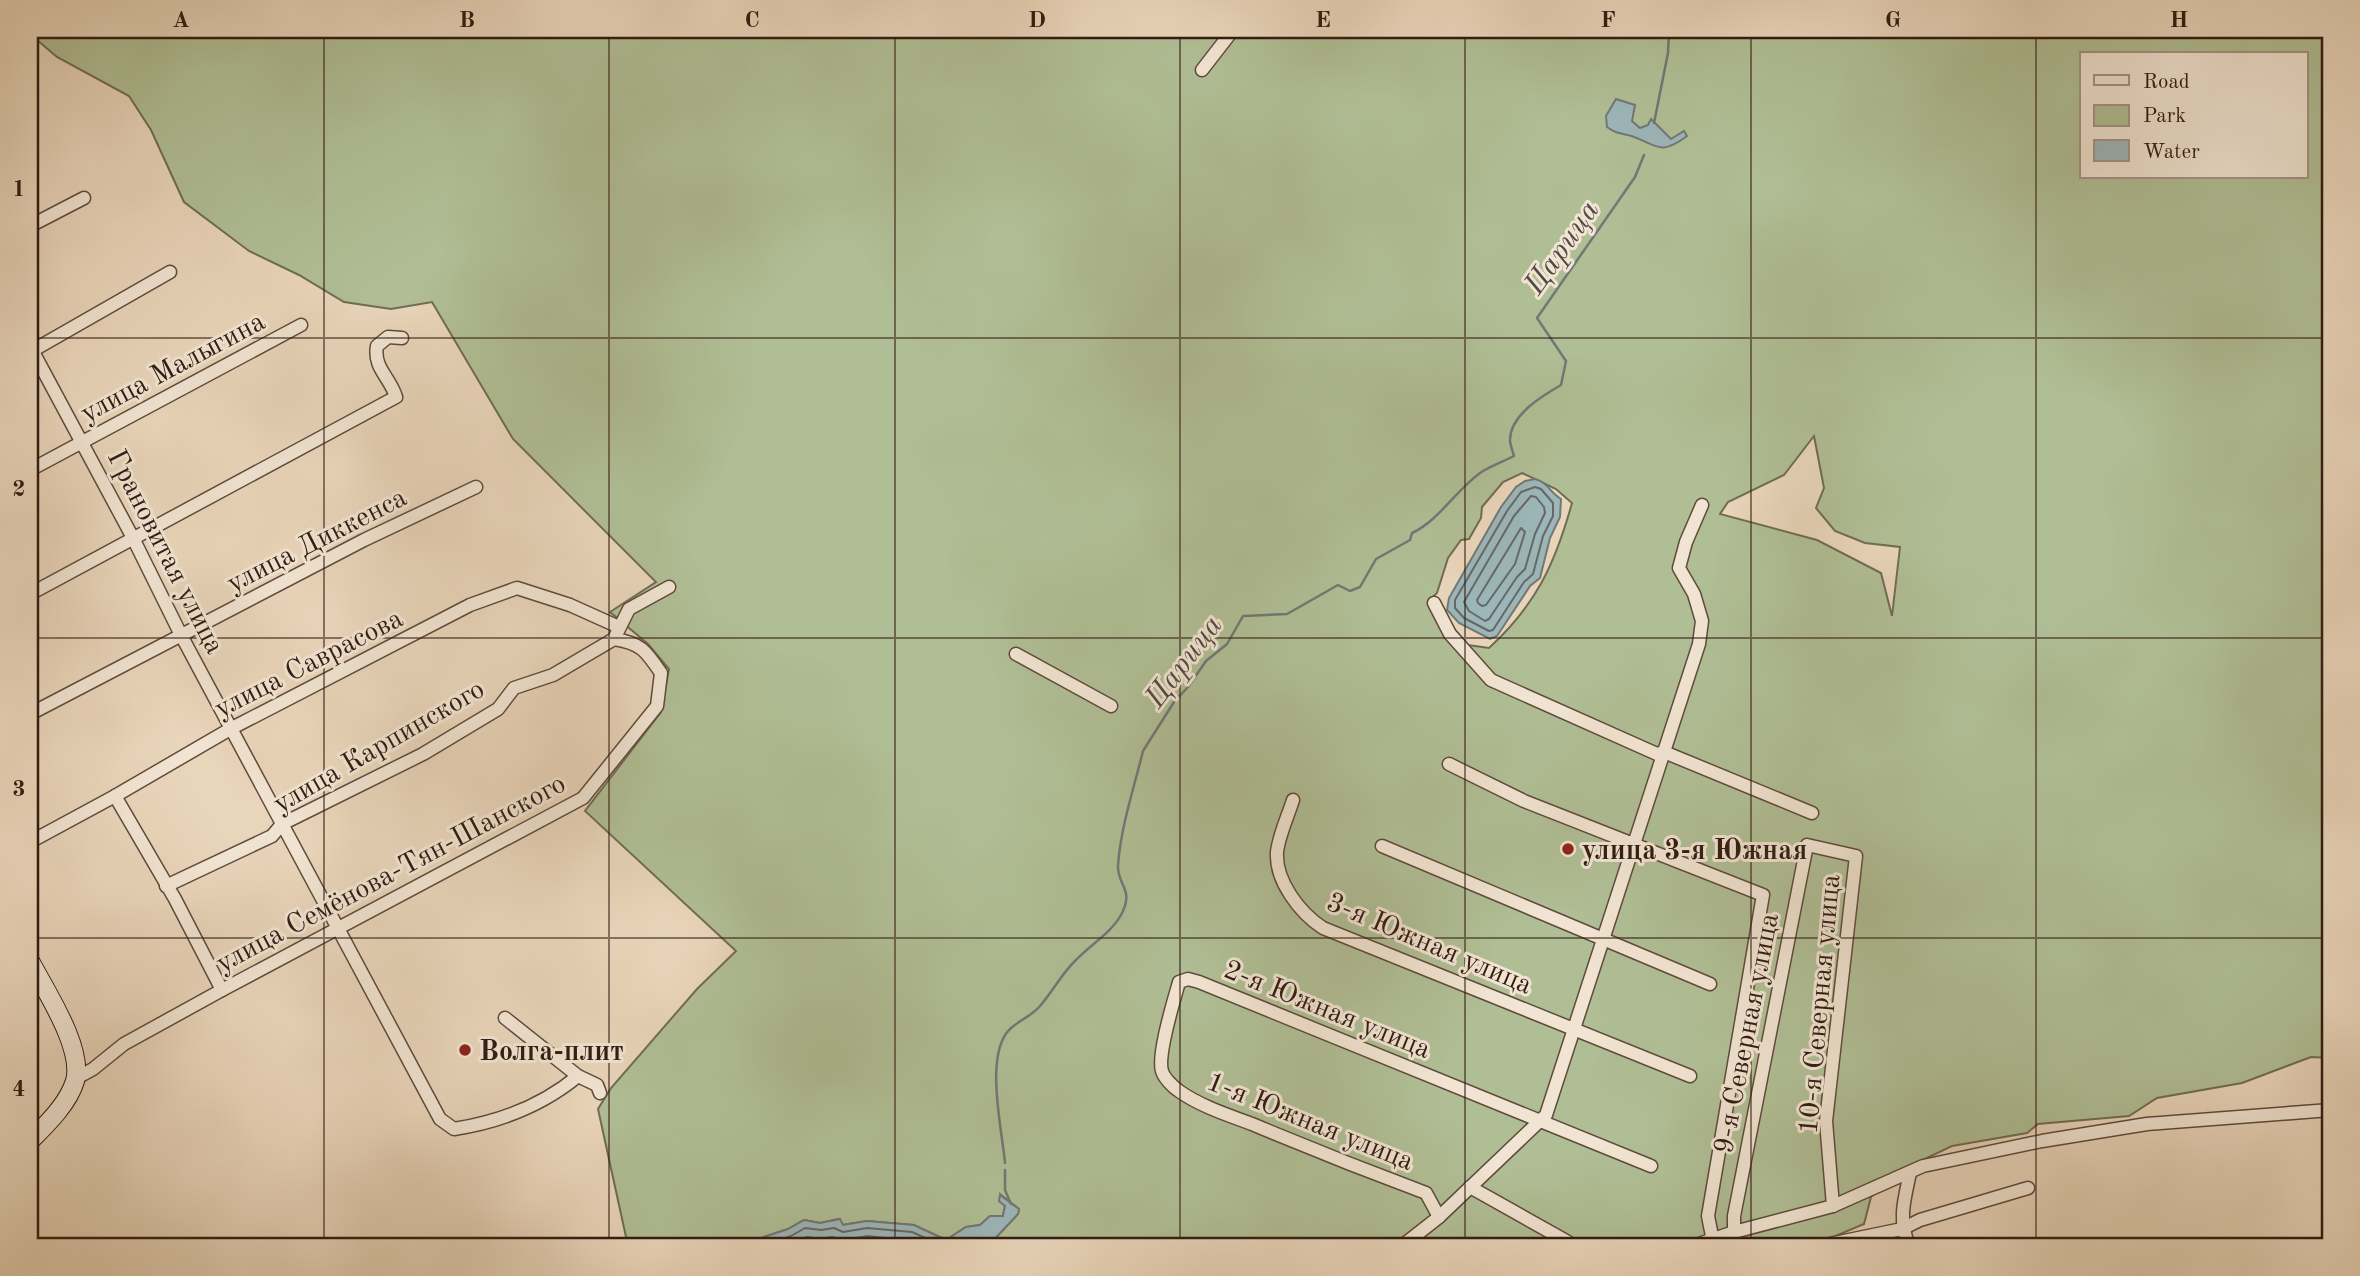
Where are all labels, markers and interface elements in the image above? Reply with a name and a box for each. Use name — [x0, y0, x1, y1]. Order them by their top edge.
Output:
text: A — [172, 9, 190, 32]
text: B — [459, 9, 475, 32]
text: C — [744, 9, 760, 32]
text: D — [1028, 9, 1046, 32]
text: E — [1315, 9, 1331, 32]
text: F — [1600, 9, 1616, 32]
text: G — [1885, 9, 1901, 32]
text: H — [2170, 9, 2188, 32]
legend — [2080, 52, 2308, 178]
text: Road — [2143, 72, 2190, 93]
text: Park — [2143, 106, 2186, 127]
text: Water — [2143, 142, 2200, 163]
text: 1 — [12, 178, 26, 201]
water label: Царица — [1519, 196, 1606, 301]
street label: улица Малыгина — [77, 308, 270, 429]
street label: Грановитая улица — [101, 446, 228, 659]
text: 2 — [12, 478, 26, 501]
street label: улица Диккенса — [223, 484, 412, 599]
street label: улица Саврасова — [211, 605, 408, 724]
water label: Царица — [1140, 610, 1229, 715]
street label: улица Карпинского — [269, 676, 490, 819]
street label: улица Семёнова-Тян-Шанского — [212, 770, 571, 979]
text: 3 — [12, 778, 26, 801]
place label: улица 3-я Южная — [1582, 837, 1807, 866]
marker: улица 3-я Южная — [1560, 841, 1576, 857]
street label: 10-я Северная улица — [1796, 873, 1846, 1135]
street label: 3-я Южная улица — [1322, 889, 1536, 1001]
street label: 9-я Северная улица — [1711, 911, 1785, 1156]
street label: 2-я Южная улица — [1219, 957, 1434, 1065]
place label: Волга-плит — [479, 1039, 624, 1067]
marker: Волга-плит — [457, 1042, 473, 1058]
street label: 1-я Южная улица — [1202, 1069, 1417, 1177]
text: 4 — [12, 1078, 26, 1101]

